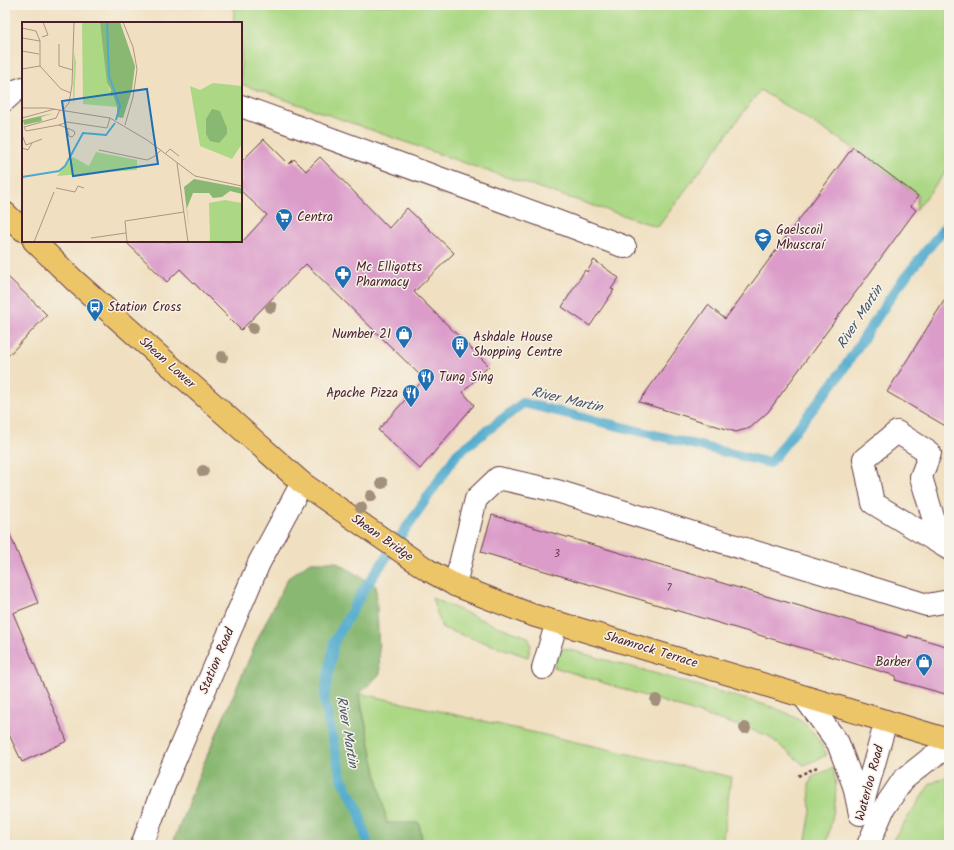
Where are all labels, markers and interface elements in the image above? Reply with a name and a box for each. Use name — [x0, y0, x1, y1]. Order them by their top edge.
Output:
inset map — [22, 22, 242, 242]
supermarket icon: Centra — [274, 207, 294, 232]
place label: Centra — [297, 207, 333, 228]
place label: Gaelscoil Mhuscraí — [776, 220, 826, 256]
school or university icon: Gaelscoil Mhuscraí — [753, 227, 773, 252]
place label: Mc Elligotts Pharmacy — [356, 257, 422, 293]
pharmacy icon: Mc Elligotts Pharmacy — [333, 264, 353, 289]
water label: River Martin — [831, 279, 890, 353]
bus stop icon: Station Cross — [85, 297, 105, 322]
place label: Station Cross — [108, 297, 182, 318]
place label: Number 21 — [332, 324, 391, 345]
shop icon: Number 21 — [394, 324, 414, 349]
place label: Ashdale House Shopping Centre — [473, 327, 562, 363]
street label: Shean Lower — [134, 332, 200, 395]
building icon: Ashdale House Shopping Centre — [450, 334, 470, 359]
restaurant icon: Tung Sing — [416, 367, 436, 392]
place label: Tung Sing — [439, 367, 494, 388]
water label: River Martin — [529, 381, 606, 419]
place label: Apache Pizza — [326, 383, 398, 404]
restaurant icon: Apache Pizza — [401, 383, 421, 408]
street label: Shean Bridge — [346, 509, 418, 567]
house number: 3 — [554, 545, 560, 563]
house number: 7 — [666, 579, 672, 597]
street label: Station Road — [194, 624, 241, 697]
street label: Shamrock Terrace — [602, 626, 700, 674]
place label: Barber — [875, 652, 912, 673]
shop icon: Barber — [914, 652, 934, 677]
water label: River Martin — [330, 694, 364, 771]
street label: Waterloo Road — [850, 742, 890, 823]

